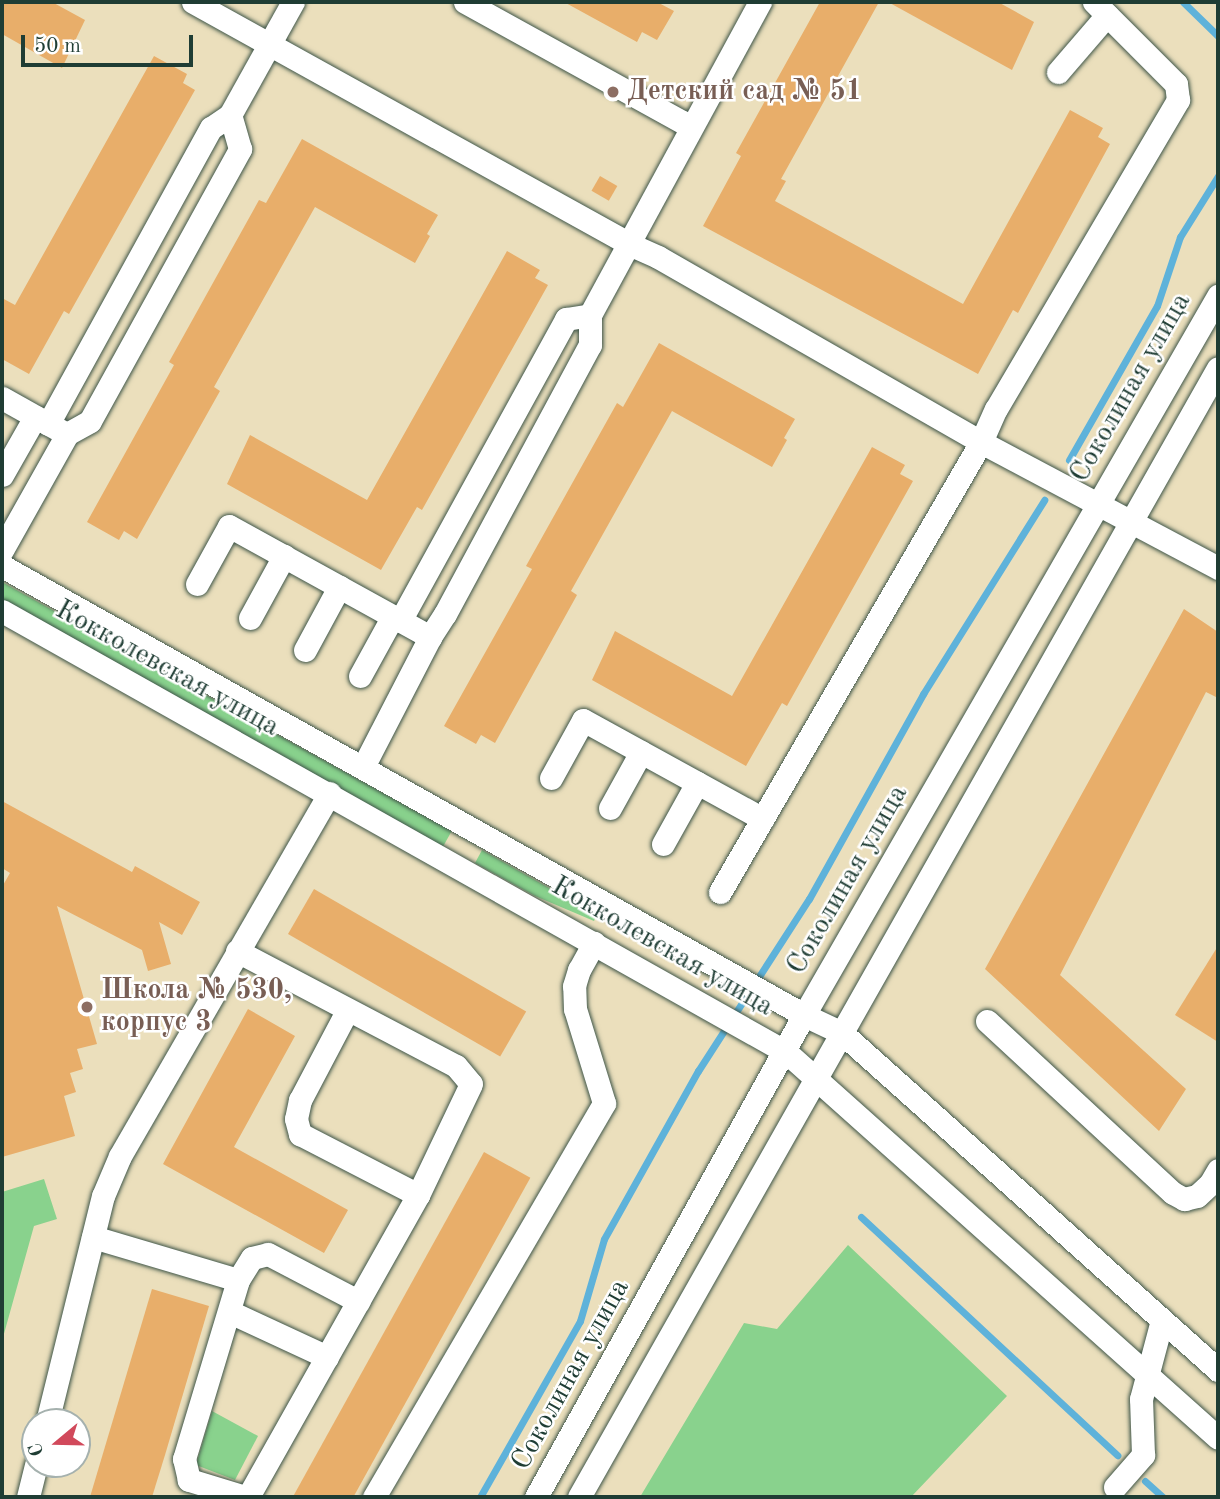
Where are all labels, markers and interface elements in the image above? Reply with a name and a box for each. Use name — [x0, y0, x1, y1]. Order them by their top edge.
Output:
scale bar — [24, 21, 196, 65]
text: 50 m — [34, 36, 81, 57]
place label: Детский сад № 51 — [627, 75, 862, 109]
marker: Детский сад № 51 — [605, 84, 621, 100]
street label: Соколиная улица — [1063, 287, 1199, 489]
street label: Кокколевская улица — [49, 594, 285, 744]
street label: Соколиная улица — [780, 779, 916, 981]
street label: Кокколевская улица — [545, 870, 779, 1024]
place label: Школа № 530, корпус 3 — [101, 974, 292, 1040]
marker: Школа № 530, корпус 3 — [79, 999, 95, 1015]
street label: Соколиная улица — [505, 1274, 637, 1476]
north arrow — [21, 1408, 91, 1478]
text: С — [27, 1440, 49, 1458]

